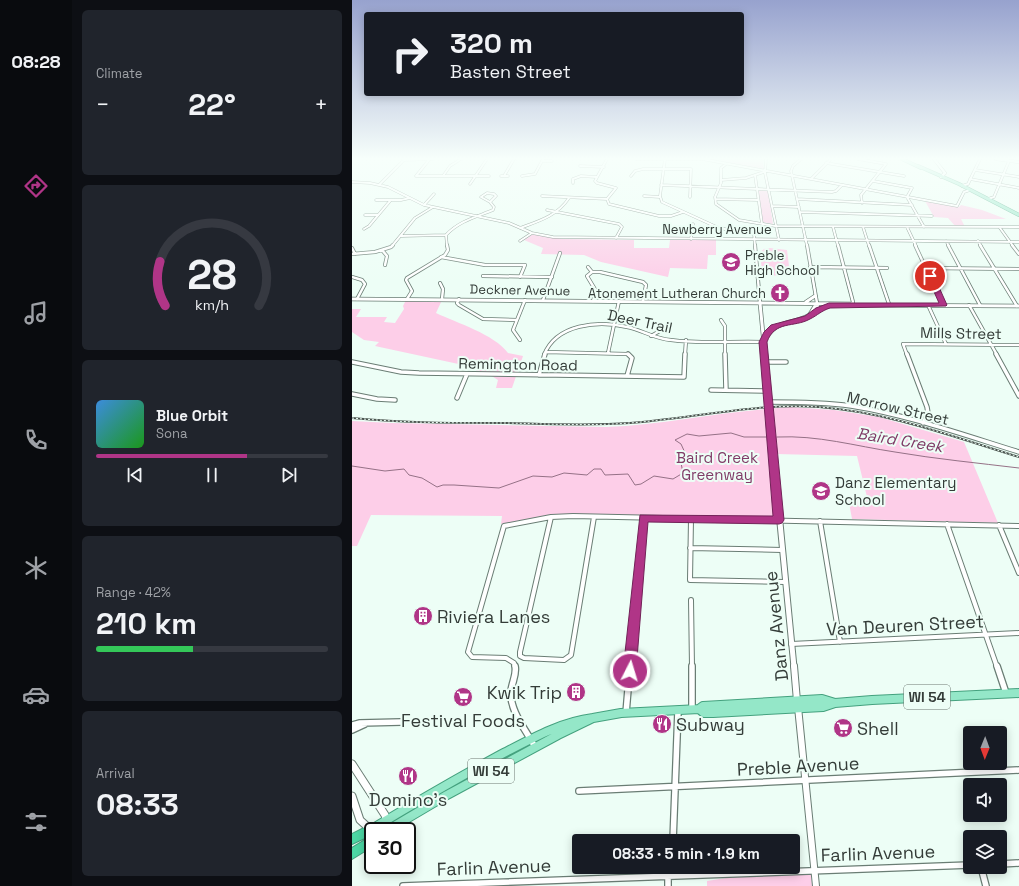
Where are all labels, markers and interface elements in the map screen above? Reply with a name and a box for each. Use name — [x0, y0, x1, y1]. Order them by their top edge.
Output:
text: 320 m — [450, 25, 533, 61]
icon: right — [384, 28, 436, 80]
text: 08:28 — [11, 50, 61, 73]
text: Basten Street — [450, 60, 571, 83]
text: Climate — [96, 65, 142, 82]
text: 22° — [188, 85, 236, 124]
text: − — [96, 90, 110, 118]
text: + — [314, 90, 328, 118]
icon: directions — [22, 172, 50, 200]
street label: Newberry Avenue — [662, 221, 772, 238]
place label: Preble High School — [745, 247, 819, 279]
text: 28 — [187, 248, 237, 301]
school or university icon: Preble High School — [720, 251, 742, 273]
pin — [913, 259, 947, 293]
icon: arrive — [919, 265, 941, 287]
street label: Deckner Avenue — [469, 281, 571, 299]
church icon: Atonement Lutheran Church — [769, 282, 791, 304]
place label: Atonement Lutheran Church — [588, 285, 766, 302]
text: km/h — [195, 295, 229, 313]
icon: music — [22, 299, 50, 327]
street label: Deer Trail — [606, 305, 674, 337]
street label: Mills Street — [920, 323, 1002, 343]
street label: Remington Road — [458, 353, 578, 375]
street label: Morrow Street — [845, 387, 951, 429]
text: Blue Orbit — [156, 406, 228, 425]
water label: Baird Creek — [855, 423, 947, 458]
text: Sona — [156, 425, 187, 442]
icon: phone — [22, 426, 50, 454]
park label: Baird Creek Greenway — [676, 448, 758, 484]
icon: previous — [124, 464, 146, 486]
icon: pause — [201, 464, 223, 486]
icon: next — [278, 464, 300, 486]
place label: Danz Elementary School — [835, 473, 957, 509]
school or university icon: Danz Elementary School — [810, 480, 832, 502]
icon: climate — [22, 554, 50, 582]
street label: Danz Avenue — [759, 570, 793, 682]
text: Range · 42% — [96, 584, 171, 601]
text: 210 km — [96, 604, 197, 643]
building icon: Riviera Lanes — [412, 605, 434, 627]
place label: Riviera Lanes — [437, 605, 550, 628]
street label: Van Deuren Street — [826, 609, 984, 641]
position arrow — [609, 650, 651, 692]
icon: car — [22, 681, 50, 709]
place label: Kwik Trip — [487, 681, 562, 704]
building icon: Kwik Trip — [565, 681, 587, 703]
road number: WI 54 — [904, 685, 950, 709]
supermarket icon: Festival Foods — [452, 686, 474, 708]
place label: Festival Foods — [401, 709, 525, 732]
restaurant icon: Subway — [651, 713, 673, 735]
place label: Subway — [676, 713, 745, 736]
supermarket icon: Shell — [832, 717, 854, 739]
place label: Shell — [857, 717, 899, 740]
north arrow — [963, 726, 1007, 770]
map controls — [963, 726, 1007, 874]
street label: Preble Avenue — [736, 751, 860, 781]
road number: WI 54 — [468, 759, 514, 783]
text: Arrival — [96, 765, 135, 782]
restaurant icon: Domino's — [397, 765, 419, 787]
button: sound — [963, 778, 1007, 822]
text: 08:33 — [96, 785, 179, 824]
place label: Domino's — [369, 788, 447, 811]
icon: filters — [22, 808, 50, 836]
speed limit sign: 30 — [364, 822, 416, 874]
button: layers — [963, 830, 1007, 874]
street label: Farlin Avenue — [820, 840, 936, 866]
text: 08:33 · 5 min · 1.9 km — [612, 844, 760, 863]
street label: Farlin Avenue — [436, 854, 552, 880]

